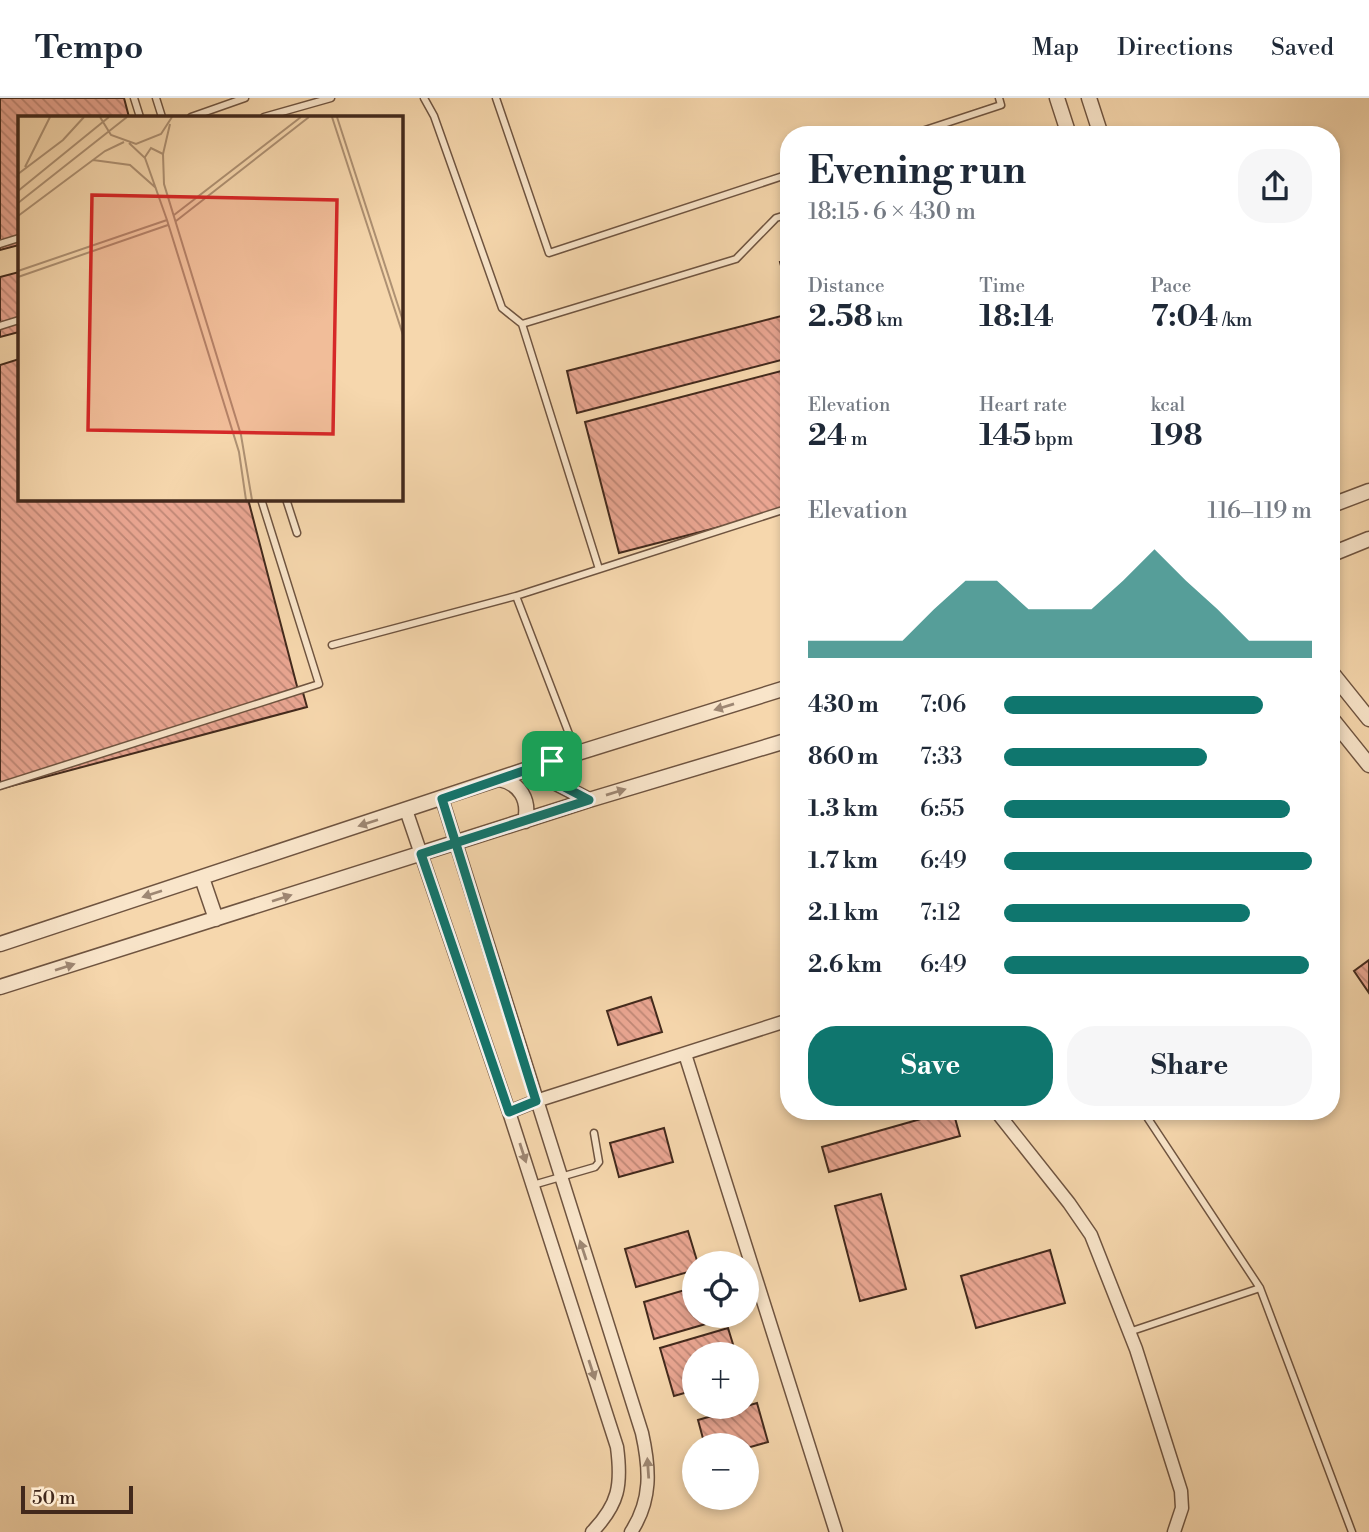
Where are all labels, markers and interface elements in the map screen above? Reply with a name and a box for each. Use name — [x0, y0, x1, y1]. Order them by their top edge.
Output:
text: Tempo — [35, 28, 143, 69]
text: Map — [1032, 33, 1079, 63]
text: Directions — [1117, 33, 1233, 63]
text: Saved — [1271, 33, 1334, 63]
inset map — [18, 116, 402, 500]
text: Evening run — [808, 148, 1026, 195]
button: share — [1238, 149, 1312, 223]
text: 18:15 · 6 × 430 m — [808, 198, 976, 226]
text: Distance — [808, 274, 885, 298]
text: Time — [979, 274, 1025, 298]
text: Pace — [1151, 274, 1191, 298]
text: 2.58 — [808, 298, 873, 336]
text: 18:14 — [979, 298, 1054, 336]
text: 7:04 — [1151, 298, 1218, 336]
text: km — [873, 308, 903, 332]
text: /km — [1218, 308, 1252, 332]
text: Elevation — [808, 393, 890, 417]
text: Heart rate — [979, 393, 1067, 417]
text: kcal — [1151, 393, 1185, 417]
text: 24 — [808, 417, 847, 455]
text: 145 — [979, 417, 1031, 455]
text: 198 — [1151, 417, 1203, 455]
text: m — [847, 427, 868, 451]
text: bpm — [1031, 427, 1073, 451]
text: Elevation — [808, 497, 908, 525]
text: 116–119 m — [1207, 497, 1312, 525]
text: 430 m — [808, 691, 879, 719]
text: 7:06 — [920, 691, 966, 719]
one-way arrow — [713, 703, 734, 713]
pin — [522, 731, 582, 791]
icon: arrive — [533, 742, 571, 780]
text: 860 m — [808, 743, 878, 771]
text: 7:33 — [920, 743, 962, 771]
one-way arrow — [605, 787, 626, 797]
text: 1.3 km — [808, 795, 878, 823]
text: 6:55 — [920, 795, 964, 823]
one-way arrow — [357, 818, 378, 829]
text: 1.7 km — [808, 847, 878, 875]
text: 6:49 — [920, 847, 967, 875]
one-way arrow — [141, 889, 162, 900]
one-way arrow — [272, 892, 293, 903]
text: 2.1 km — [808, 899, 879, 927]
text: 7:12 — [920, 899, 961, 927]
text: 2.6 km — [808, 951, 882, 979]
text: 6:49 — [920, 951, 967, 979]
one-way arrow — [55, 961, 76, 971]
button: Save — [808, 1026, 1053, 1106]
button: Share — [1067, 1026, 1312, 1106]
one-way arrow — [518, 1143, 529, 1164]
one-way arrow — [577, 1240, 588, 1261]
map controls — [682, 1251, 759, 1510]
button: locate — [682, 1251, 759, 1328]
button: + — [682, 1342, 759, 1419]
one-way arrow — [588, 1360, 598, 1381]
button: − — [682, 1433, 759, 1510]
one-way arrow — [642, 1457, 653, 1479]
scale bar — [21, 1483, 133, 1515]
text: 50 m — [32, 1486, 76, 1510]

